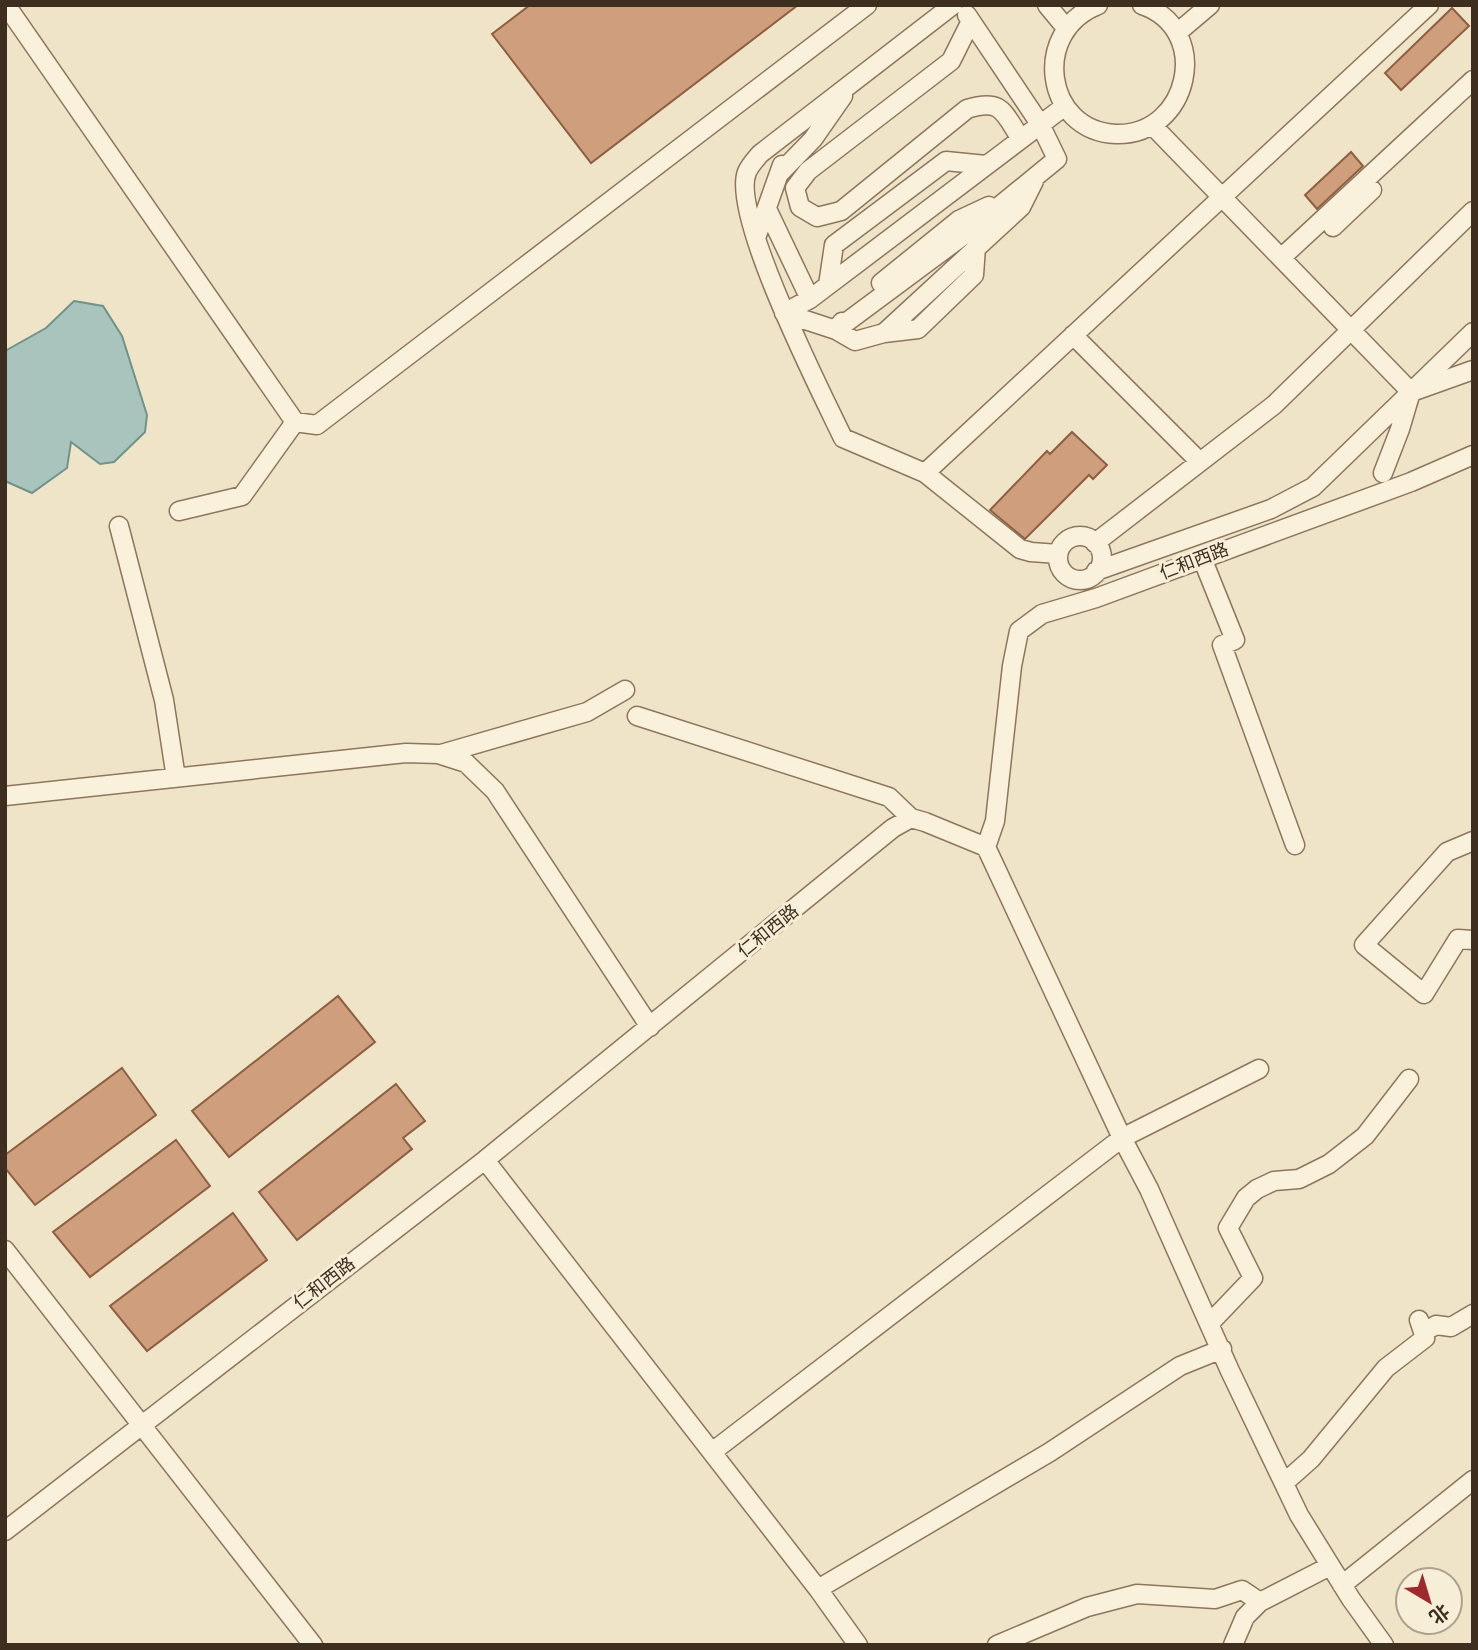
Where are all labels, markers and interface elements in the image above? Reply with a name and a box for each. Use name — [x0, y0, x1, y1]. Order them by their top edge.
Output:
street label: 仁和西路 — [1157, 539, 1231, 583]
street label: 仁和西路 — [734, 901, 802, 961]
street label: 仁和西路 — [289, 1253, 359, 1313]
north arrow — [1394, 1566, 1464, 1636]
text: 北 — [1425, 1600, 1453, 1628]

